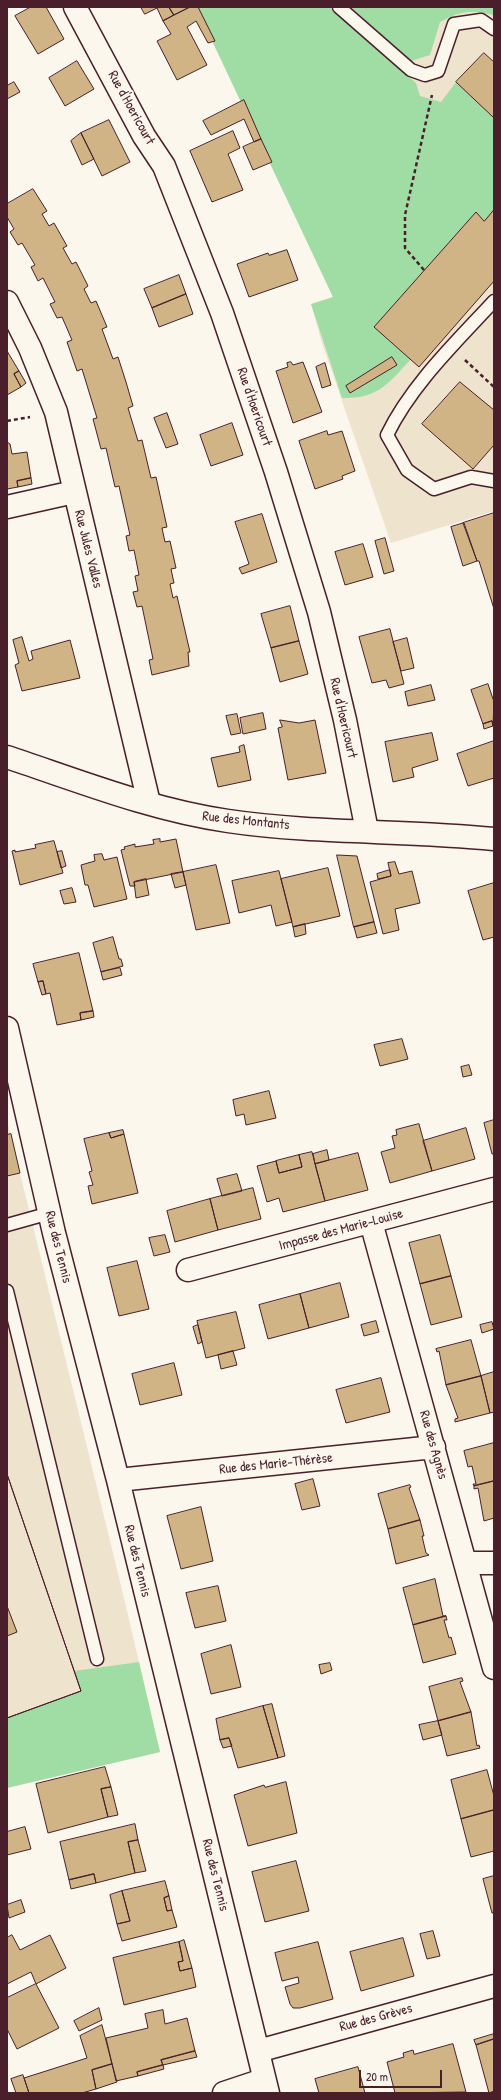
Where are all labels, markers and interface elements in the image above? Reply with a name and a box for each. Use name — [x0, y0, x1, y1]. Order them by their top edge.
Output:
street label: Rue d'Hoericourt — [104, 68, 158, 148]
street label: Rue d'Hoericourt — [233, 366, 275, 448]
street label: Rue Jules Valles — [70, 508, 106, 590]
street label: Rue d'Hoericourt — [326, 676, 360, 760]
street label: Rue des Montants — [202, 808, 290, 834]
street label: Impasse des Marie-Louise — [277, 1205, 405, 1255]
street label: Rue des Tennis — [41, 1209, 75, 1285]
street label: Rue des Agnès — [415, 1409, 451, 1481]
street label: Rue des Marie-Thérèse — [218, 1450, 334, 1478]
street label: Rue des Tennis — [120, 1523, 154, 1599]
street label: Rue des Tennis — [198, 1837, 232, 1913]
street label: Rue des Grèves — [338, 2000, 414, 2036]
scale bar — [361, 2062, 444, 2088]
text: 20 m — [366, 2068, 388, 2085]

